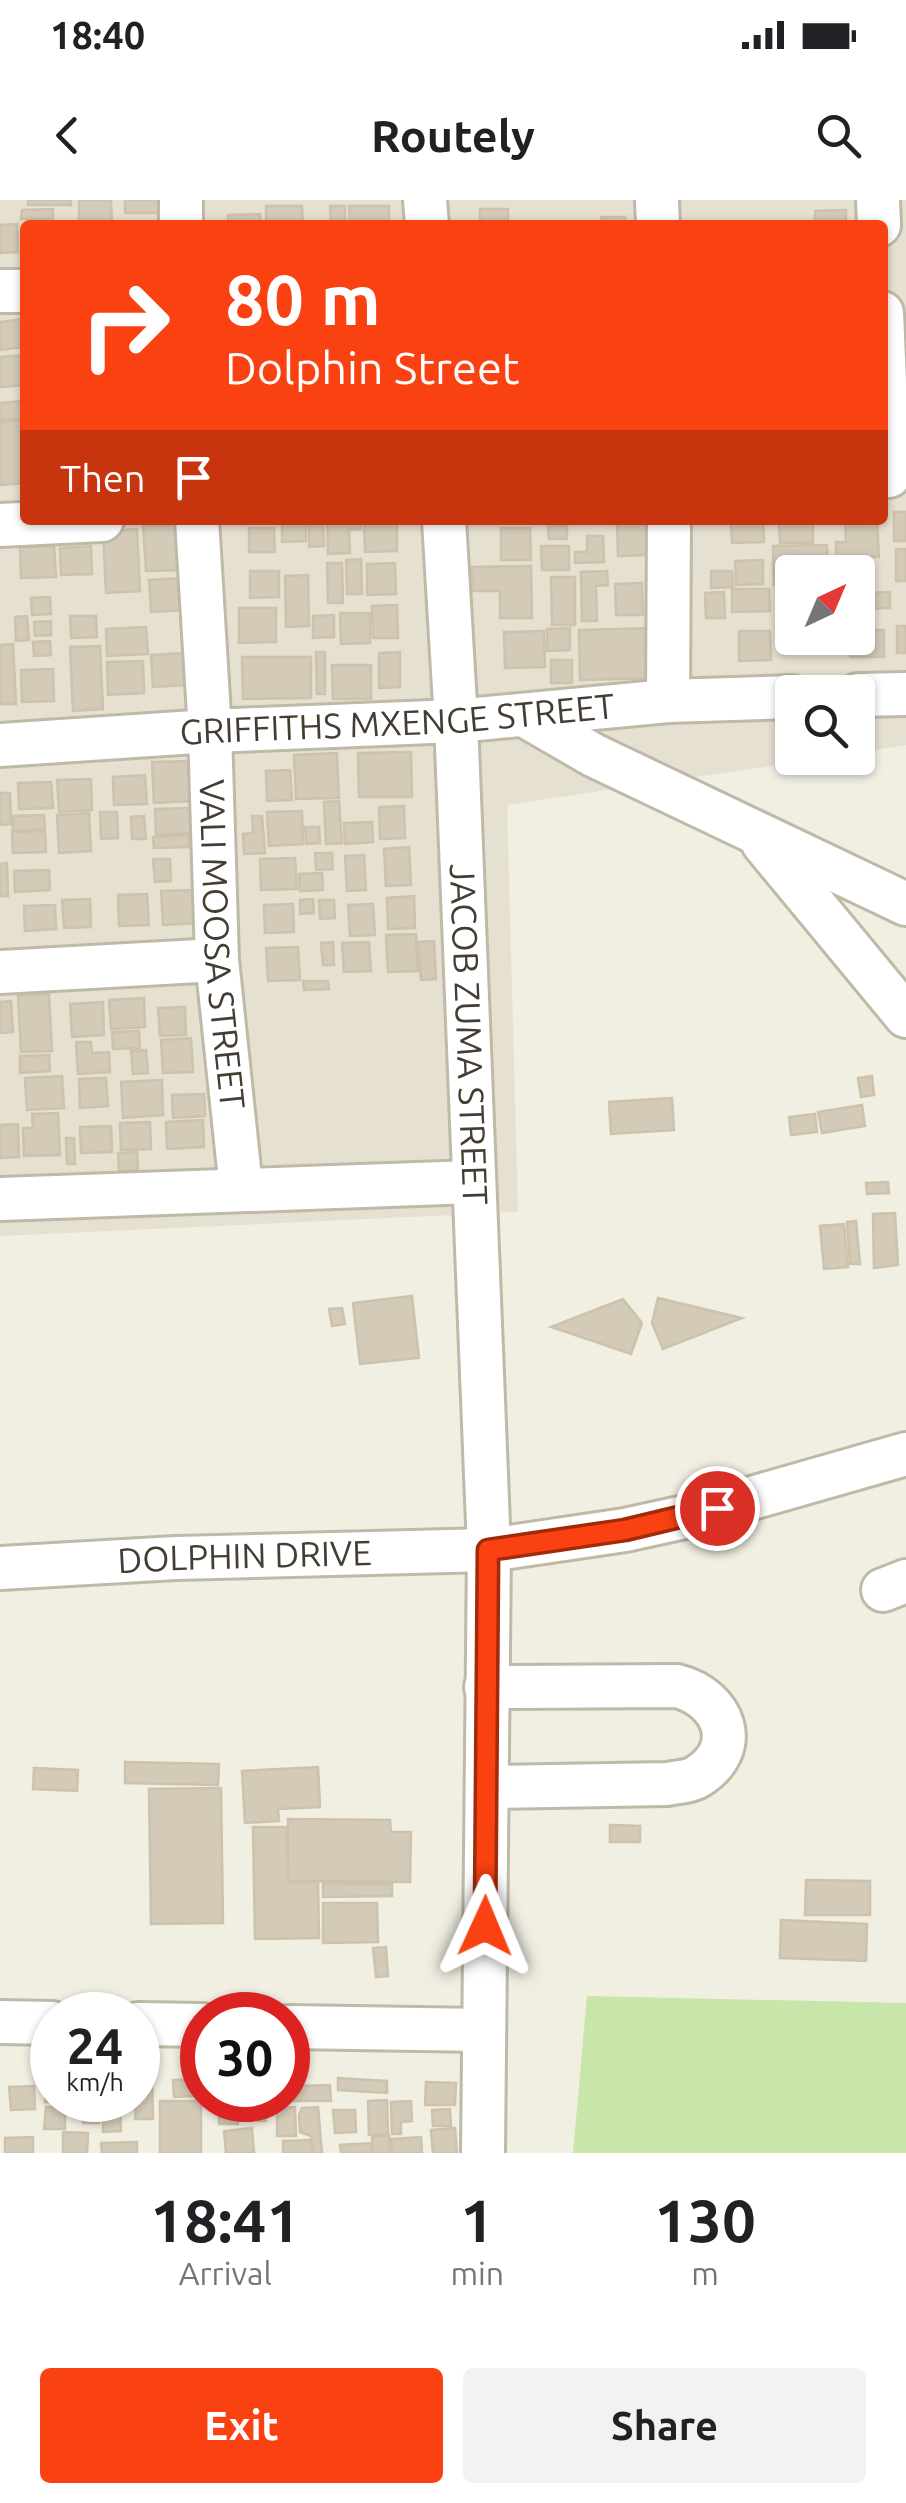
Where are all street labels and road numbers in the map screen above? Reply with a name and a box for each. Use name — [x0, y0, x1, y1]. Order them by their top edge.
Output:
street label: GRIFFITHS MXENGE STREET — [178, 685, 616, 752]
street label: VALI MOOSA STREET — [192, 779, 254, 1111]
street label: JACOB ZUMA STREET — [443, 863, 496, 1206]
street label: DOLPHIN DRIVE — [116, 1532, 372, 1580]

